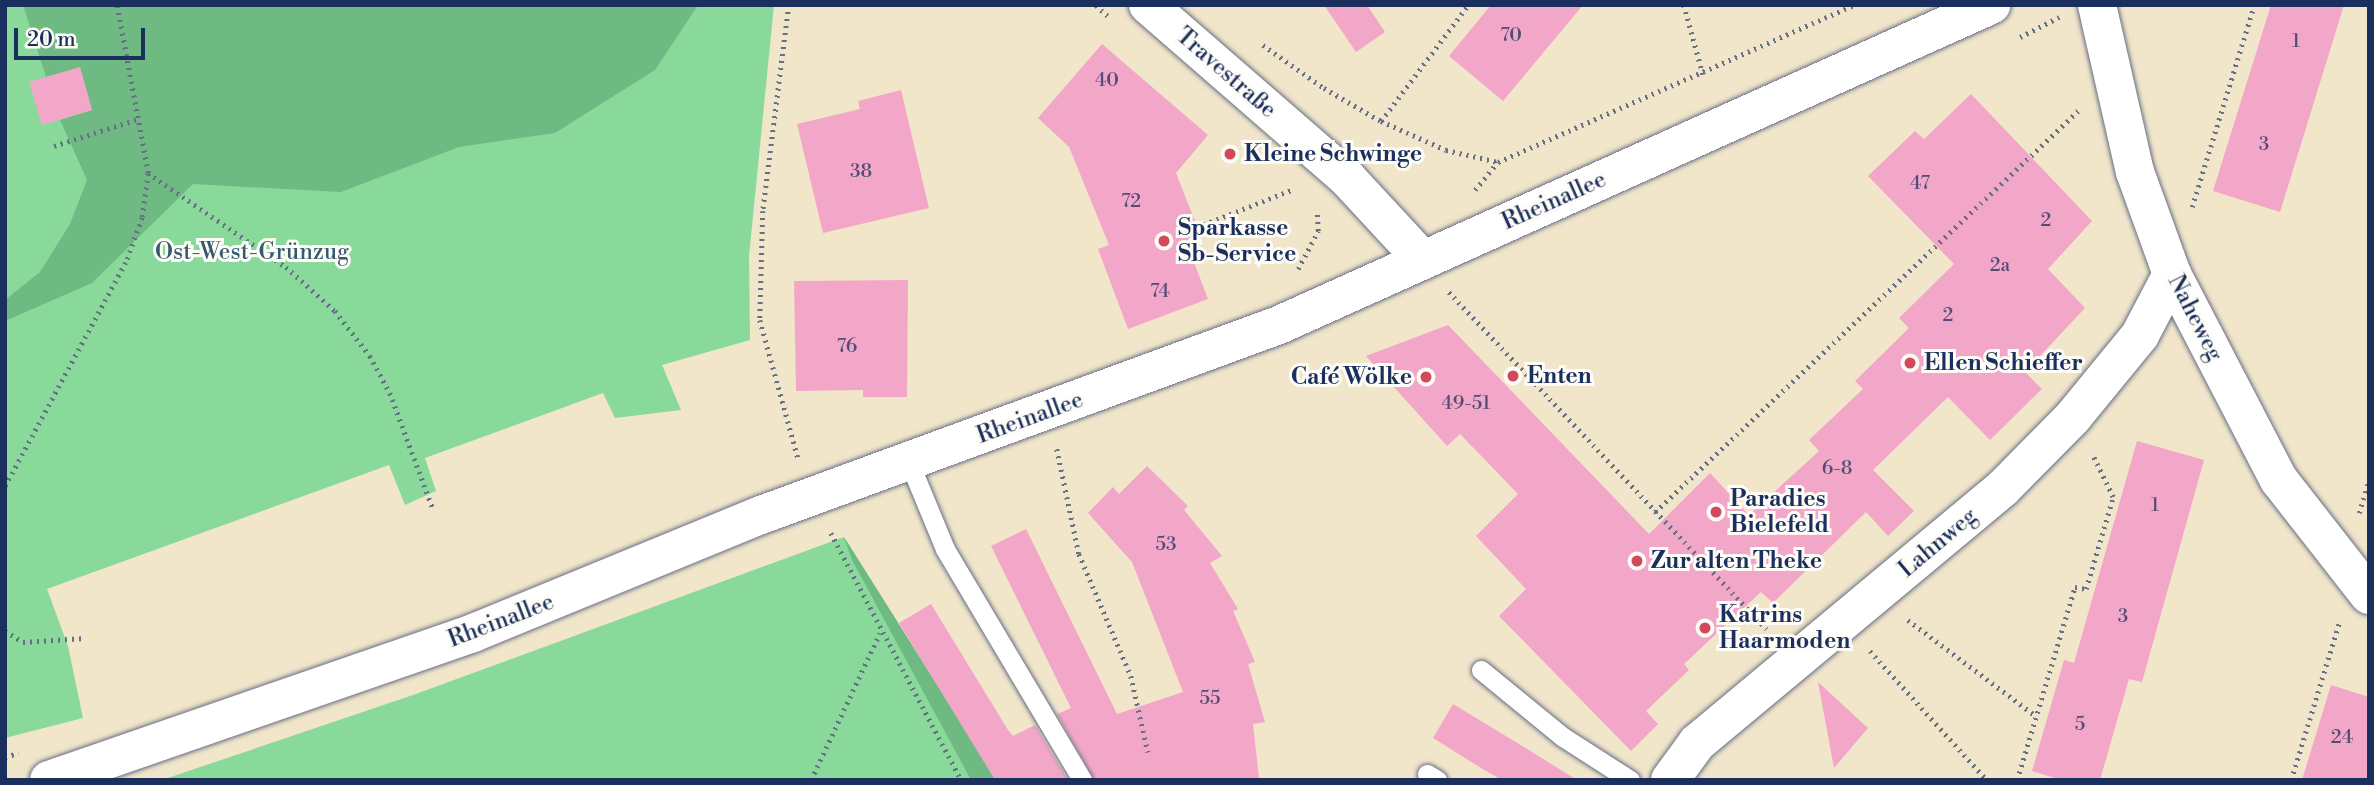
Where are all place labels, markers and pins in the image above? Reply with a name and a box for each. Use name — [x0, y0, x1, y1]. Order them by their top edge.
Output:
place label: Kleine Schwinge — [1244, 140, 1422, 168]
marker: Kleine Schwinge — [1222, 146, 1238, 162]
place label: Sparkasse Sb-Service — [1178, 214, 1296, 268]
marker: Sparkasse Sb-Service — [1156, 233, 1172, 249]
place label: Ellen Schieffer — [1924, 349, 2083, 377]
marker: Ellen Schieffer — [1902, 355, 1918, 371]
place label: Enten — [1527, 362, 1592, 390]
place label: Café Wölke — [1291, 363, 1412, 391]
marker: Enten — [1505, 368, 1521, 384]
marker: Café Wölke — [1418, 369, 1434, 385]
place label: Paradies Bielefeld — [1730, 485, 1829, 539]
marker: Paradies Bielefeld — [1708, 504, 1724, 520]
place label: Zur alten Theke — [1651, 547, 1822, 575]
marker: Zur alten Theke — [1629, 553, 1645, 569]
place label: Katrins Haarmoden — [1719, 601, 1850, 655]
marker: Katrins Haarmoden — [1697, 620, 1713, 636]

